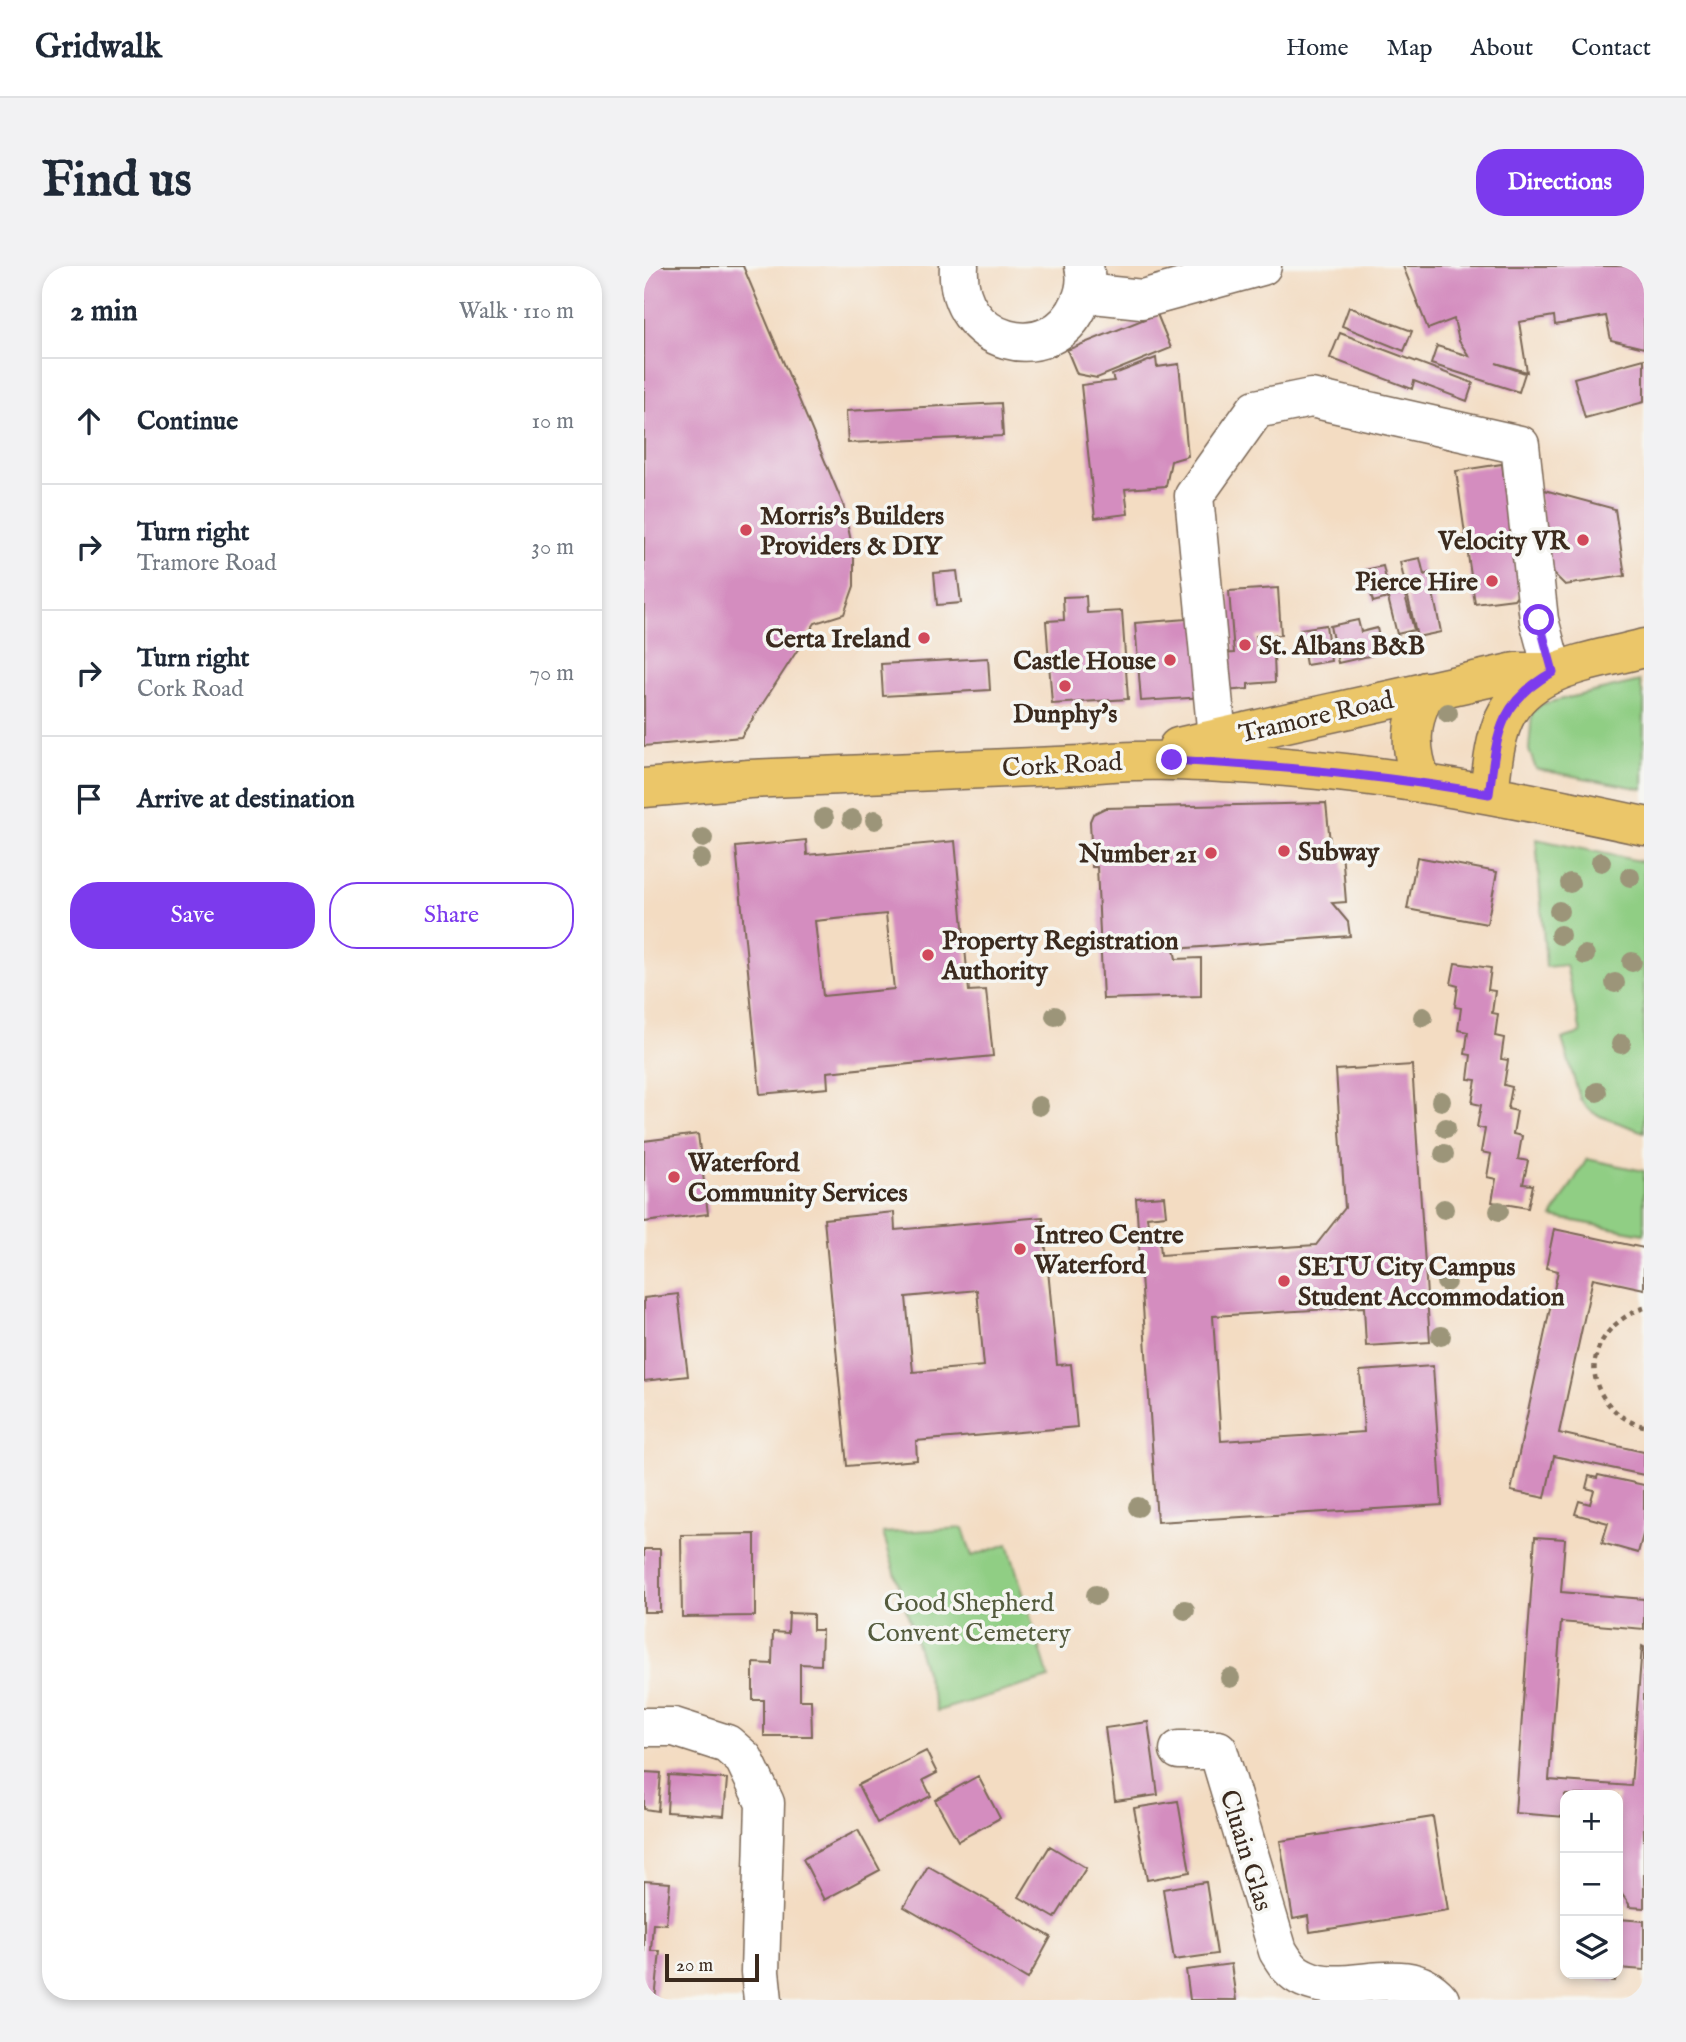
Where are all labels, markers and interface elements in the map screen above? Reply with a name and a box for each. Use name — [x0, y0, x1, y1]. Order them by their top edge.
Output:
text: Gridwalk — [35, 27, 162, 69]
text: Home — [1286, 33, 1349, 64]
text: Map — [1387, 33, 1433, 64]
text: About — [1471, 33, 1533, 64]
text: Contact — [1571, 33, 1651, 64]
button: Directions — [1476, 149, 1644, 216]
text: Find us — [42, 151, 192, 213]
text: 2 min — [70, 293, 138, 331]
text: Walk · 110 m — [459, 297, 574, 326]
icon: ahead — [70, 402, 108, 440]
text: Continue — [137, 405, 238, 438]
text: 10 m — [531, 407, 574, 436]
place label: Morris's Builders Providers & DIY — [760, 500, 944, 563]
text: Turn right — [137, 516, 250, 549]
marker: Morris's Builders Providers & DIY — [738, 522, 754, 538]
place label: Velocity VR — [1437, 525, 1570, 558]
icon: right — [70, 528, 108, 566]
marker: Velocity VR — [1575, 532, 1591, 548]
text: 30 m — [531, 533, 574, 562]
text: Tramore Road — [137, 549, 276, 578]
place label: Pierce Hire — [1355, 566, 1478, 599]
marker: Pierce Hire — [1484, 573, 1500, 589]
route start — [1523, 604, 1554, 635]
place label: Certa Ireland — [765, 623, 911, 656]
marker: Certa Ireland — [916, 630, 932, 646]
place label: St. Albans B&B — [1259, 630, 1425, 663]
marker: St. Albans B&B — [1237, 637, 1253, 653]
text: Turn right — [137, 642, 250, 675]
place label: Castle House — [1013, 645, 1156, 678]
marker: Castle House — [1162, 652, 1178, 668]
icon: right — [70, 654, 108, 692]
text: 70 m — [529, 659, 574, 688]
text: Cork Road — [137, 675, 243, 704]
marker: Dunphy's — [1057, 678, 1073, 694]
street label: Tramore Road — [1236, 684, 1397, 751]
place label: Dunphy's — [1013, 698, 1117, 731]
route end — [1156, 744, 1187, 775]
street label: Cork Road — [1001, 746, 1123, 785]
icon: arrive — [70, 780, 108, 818]
text: Arrive at destination — [137, 783, 355, 816]
place label: Subway — [1298, 836, 1380, 869]
place label: Number 21 — [1078, 838, 1197, 871]
marker: Subway — [1276, 843, 1292, 859]
marker: Number 21 — [1203, 845, 1219, 861]
button: Save — [70, 882, 315, 949]
button: Share — [329, 882, 574, 949]
place label: Property Registration Authority — [941, 925, 1179, 988]
marker: Property Registration Authority — [920, 947, 936, 963]
place label: Waterford Community Services — [687, 1147, 908, 1210]
marker: Waterford Community Services — [666, 1169, 682, 1185]
place label: Intreo Centre Waterford — [1033, 1219, 1184, 1282]
marker: Intreo Centre Waterford — [1012, 1241, 1028, 1257]
place label: SETU City Campus Student Accommodation — [1298, 1251, 1565, 1314]
marker: SETU City Campus Student Accommodation — [1276, 1273, 1292, 1289]
park label: Good Shepherd Convent Cemetery — [867, 1587, 1071, 1650]
street label: Cluain Glas — [1212, 1786, 1280, 1915]
map controls — [1560, 1790, 1623, 1979]
button: + — [1560, 1790, 1623, 1853]
button: − — [1560, 1853, 1623, 1916]
button: layers — [1560, 1916, 1623, 1979]
scale bar — [665, 1951, 760, 1983]
text: 20 m — [676, 1954, 713, 1978]

